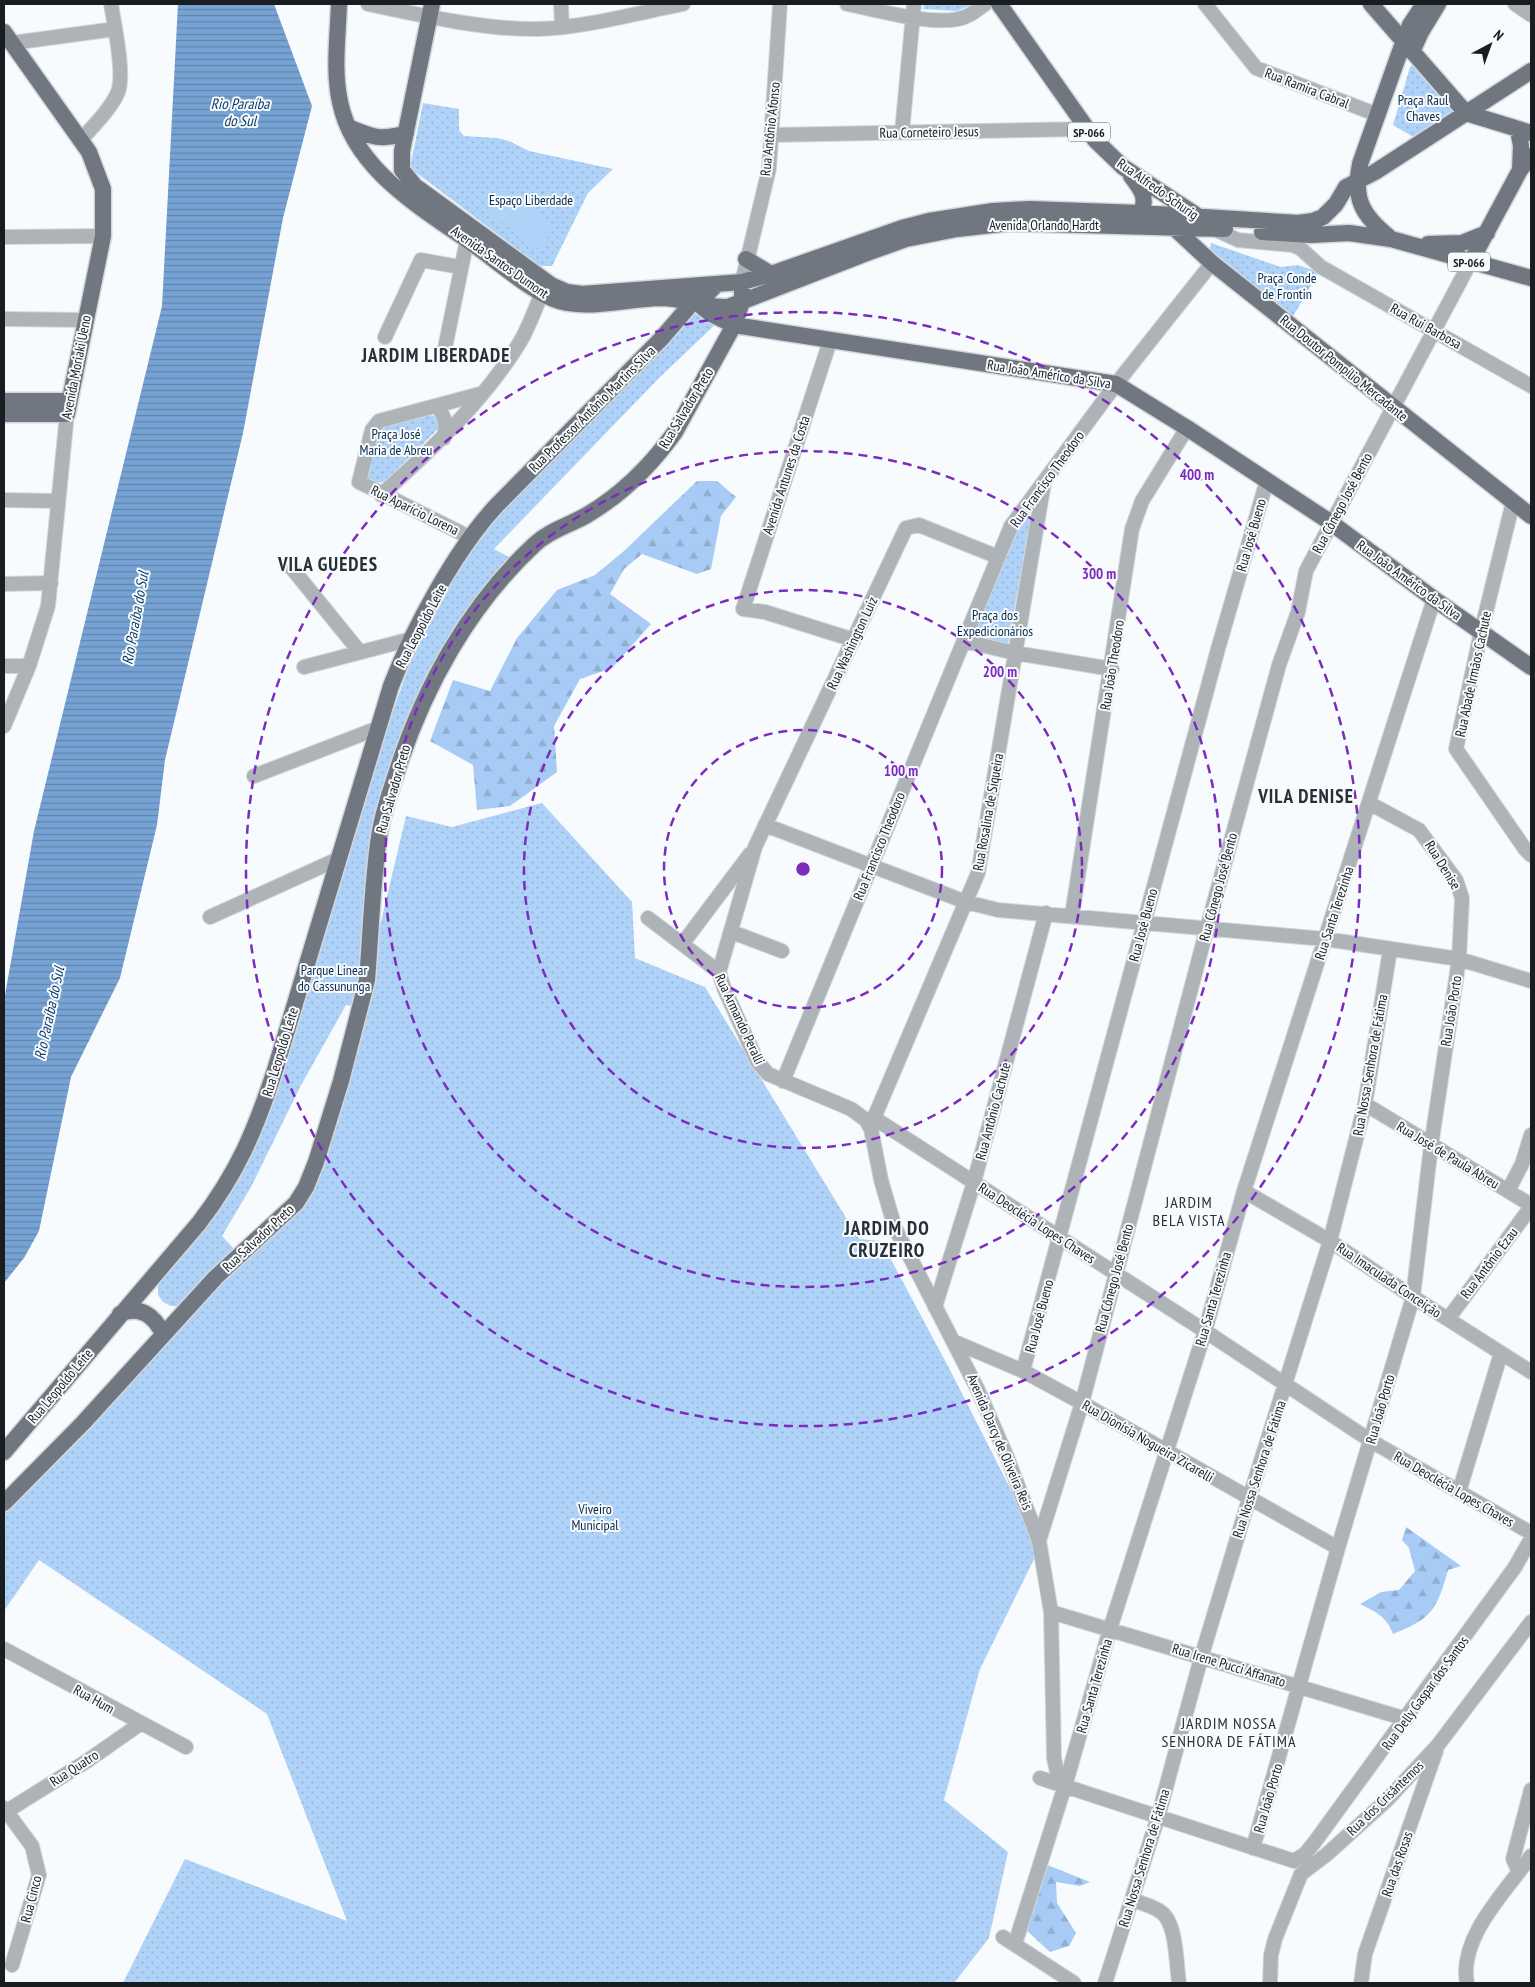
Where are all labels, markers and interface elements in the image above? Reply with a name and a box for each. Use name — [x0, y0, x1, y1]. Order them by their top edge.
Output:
north arrow — [1465, 20, 1515, 70]
text: N — [1490, 26, 1507, 44]
street label: Rua Ramira Cabral — [1262, 64, 1352, 113]
street label: Rua Antônio Afonso — [756, 81, 784, 177]
park label: Praça Raul Chaves — [1398, 91, 1449, 125]
water label: Rio Paraíba do Sul — [211, 94, 270, 130]
street label: Rua Corneteiro Jesus — [879, 122, 979, 142]
road number: SP-066 — [1068, 122, 1110, 142]
street label: Rua Alfredo Schurig — [1114, 154, 1202, 224]
park label: Espaço Liberdade — [489, 191, 573, 209]
street label: Avenida Orlando Hardt — [989, 216, 1099, 234]
street label: Avenida Santos Dumont — [448, 222, 552, 302]
road number: SP-066 — [1448, 252, 1490, 272]
park label: Praça Conde de Frontin — [1258, 269, 1317, 303]
street label: Rua Rui Barbosa — [1387, 299, 1465, 353]
street label: Rua Doutor Pompílio Mercadante — [1276, 311, 1412, 425]
street label: Avenida Moriaki Ueno — [57, 314, 95, 420]
street label: Rua Professor Antônio Martins Silva — [525, 342, 659, 476]
district label: JARDIM LIBERDADE — [361, 343, 510, 367]
street label: Rua João Américo da Silva — [986, 355, 1112, 393]
street label: Rua Salvador Preto — [655, 364, 717, 452]
street label: Avenida Antunes da Costa — [758, 413, 814, 537]
park label: Praça José Maria de Abreu — [360, 425, 432, 459]
street label: Rua Francisco Theodoro — [1006, 427, 1088, 531]
street label: Rua Cônego José Bento — [1308, 450, 1376, 556]
text: 400 m — [1180, 465, 1214, 484]
street label: Rua Aparício Lorena — [368, 481, 462, 539]
street label: Rua José Bueno — [1232, 497, 1270, 573]
street label: Rua João Américo da Silva — [1353, 536, 1465, 624]
district label: VILA GUEDES — [277, 552, 378, 576]
text: 300 m — [1082, 564, 1116, 583]
water label: Rio Paraíba do Sul — [117, 569, 153, 666]
street label: Rua Leopoldo Leite — [391, 581, 451, 671]
street label: Rua Washington Luiz — [823, 594, 881, 692]
park label: Praça dos Expedicionários — [957, 606, 1033, 640]
street label: Rua Abade Irmãos Cachute — [1451, 609, 1495, 739]
street label: Rua João Theodoro — [1096, 619, 1128, 711]
text: 200 m — [983, 662, 1017, 681]
street label: Rua Salvador Preto — [372, 743, 414, 835]
street label: Rua Rosalina de Siqueira — [969, 752, 1007, 872]
text: 100 m — [884, 761, 918, 780]
district label: VILA DENISE — [1257, 784, 1354, 808]
street label: Rua Francisco Theodoro — [849, 789, 909, 903]
street label: Rua Cônego José Bento — [1195, 831, 1241, 943]
street label: Rua Denise — [1421, 837, 1465, 893]
centre of rings — [794, 860, 812, 878]
street label: Rua Santa Terezinha — [1310, 864, 1358, 962]
street label: Rua José Bueno — [1125, 886, 1161, 964]
park label: Parque Linear do Cassununga — [298, 961, 370, 995]
water label: Rio Paraíba do Sul — [30, 964, 68, 1061]
street label: Rua Armando Peralli — [711, 971, 769, 1067]
street label: Rua João Porto — [1437, 974, 1465, 1048]
street label: Rua Nossa Senhora de Fátima — [1349, 993, 1391, 1137]
street label: Rua Leopoldo Leite — [258, 1005, 302, 1099]
street label: Rua Antônio Cachute — [971, 1060, 1015, 1162]
street label: Rua José de Paula Abreu — [1393, 1117, 1503, 1193]
street label: Rua Deoclécia Lopes Chaves — [975, 1178, 1099, 1268]
district label: JARDIM BELA VISTA — [1152, 1192, 1226, 1230]
street label: Rua Salvador Preto — [218, 1200, 298, 1276]
district label: JARDIM DO CRUZEIRO — [843, 1216, 930, 1262]
street label: Rua Cônego José Bento — [1091, 1222, 1137, 1334]
street label: Rua Antônio Ezau — [1456, 1224, 1522, 1302]
street label: Rua Imaculada Conceição — [1333, 1238, 1445, 1322]
street label: Rua Santa Terezinha — [1191, 1250, 1235, 1348]
street label: Rua José Bueno — [1021, 1277, 1057, 1355]
street label: Rua Leopoldo Leite — [23, 1345, 97, 1427]
street label: Avenida Darcy de Oliveira Reis — [963, 1371, 1037, 1513]
street label: Rua João Porto — [1362, 1372, 1398, 1446]
street label: Rua Dionísia Nogueira Zicarelli — [1079, 1396, 1217, 1486]
street label: Rua Nossa Senhora de Fátima — [1228, 1398, 1290, 1540]
street label: Rua Deoclécia Lopes Chaves — [1391, 1447, 1518, 1531]
park label: Viveiro Municipal — [571, 1500, 619, 1534]
street label: Rua Delly Gaspar dos Santos — [1378, 1632, 1473, 1754]
street label: Rua Santa Terezinha — [1072, 1637, 1116, 1735]
street label: Rua Irene Pucci Affanato — [1170, 1639, 1288, 1691]
street label: Rua Hum — [70, 1680, 118, 1718]
district label: JARDIM NOSSA SENHORA DE FÁTIMA — [1161, 1713, 1297, 1751]
street label: Rua Quatro — [46, 1746, 102, 1790]
street label: Rua dos Crisântemos — [1343, 1757, 1427, 1839]
street label: Rua João Porto — [1250, 1761, 1286, 1835]
street label: Rua Nossa Senhora de Fátima — [1114, 1787, 1174, 1929]
street label: Rua das Rosas — [1377, 1829, 1417, 1899]
street label: Rua Cinco — [16, 1874, 46, 1924]

